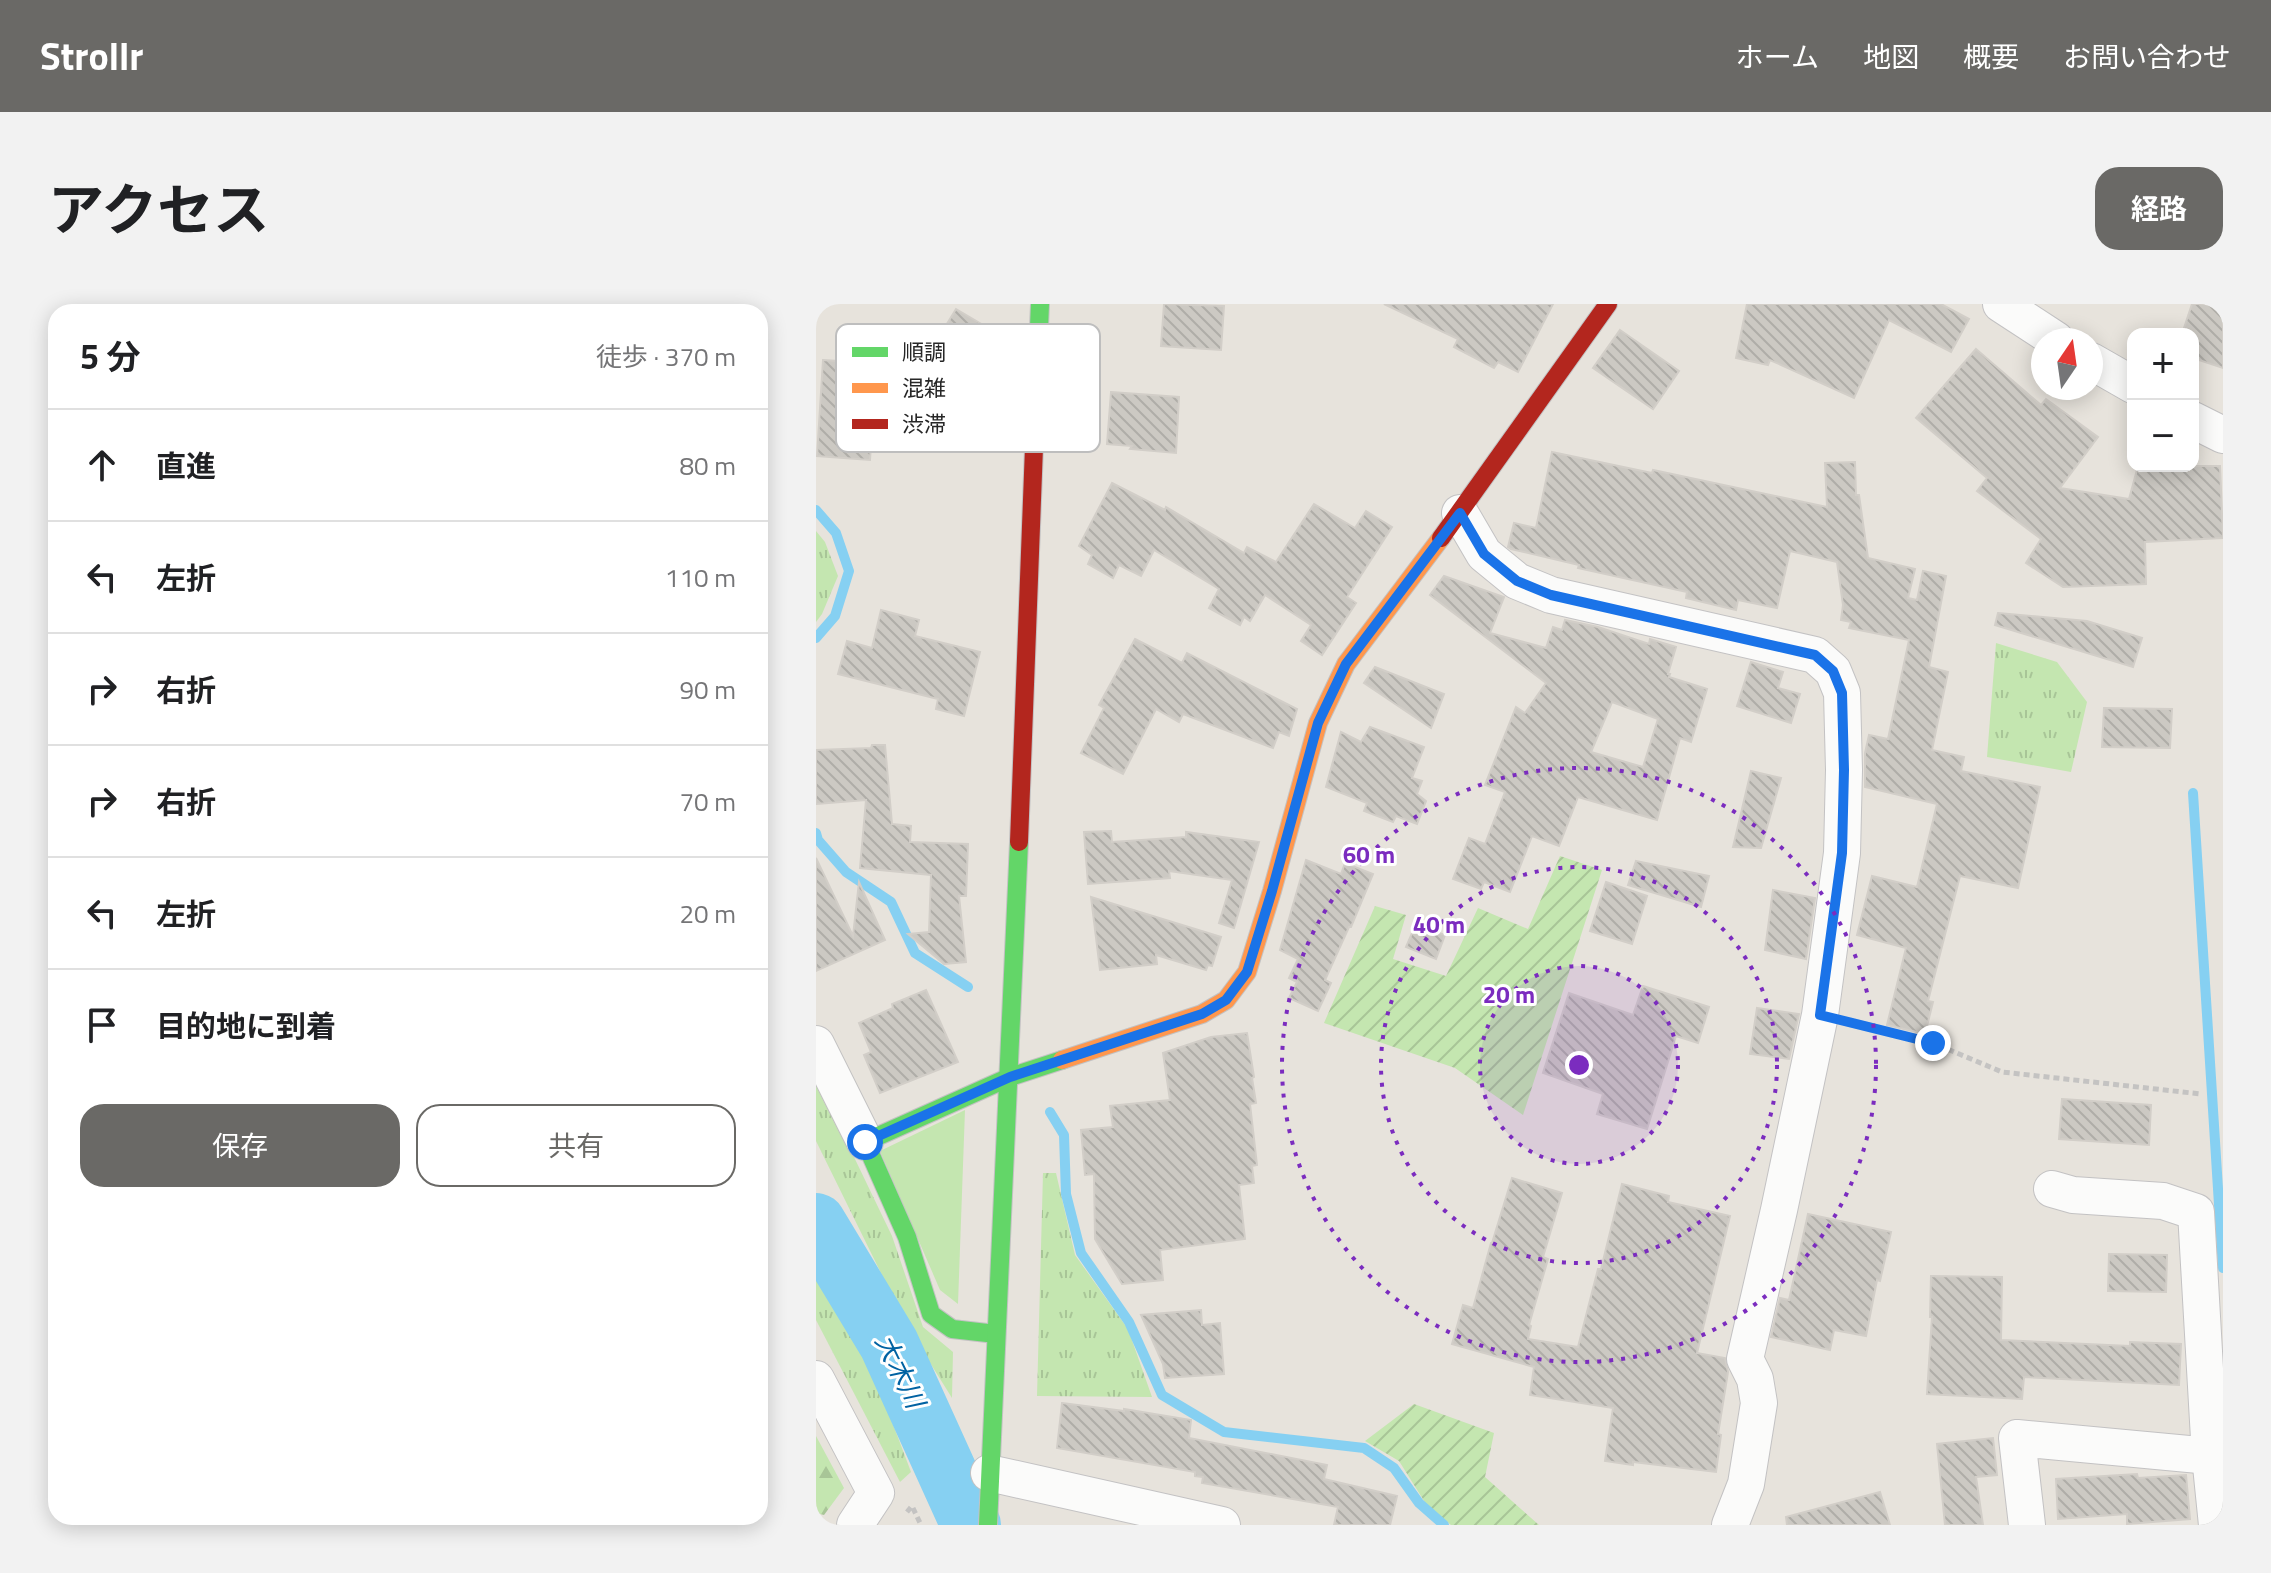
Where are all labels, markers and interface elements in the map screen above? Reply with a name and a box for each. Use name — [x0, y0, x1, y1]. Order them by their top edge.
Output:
text: Strollr — [40, 27, 143, 85]
text: ホーム — [1736, 35, 1819, 78]
text: 地図 — [1863, 35, 1919, 78]
text: 概要 — [1963, 35, 2019, 78]
text: お問い合わせ — [2063, 35, 2231, 78]
text: アクセス — [48, 167, 269, 252]
button: 経路 — [2095, 167, 2223, 250]
legend — [836, 324, 1100, 452]
north arrow — [2031, 328, 2103, 400]
map controls — [2127, 328, 2199, 472]
button: + — [2127, 328, 2199, 400]
text: 5 分 — [80, 330, 141, 382]
text: 順調 — [902, 335, 946, 369]
text: 徒歩 · 370 m — [596, 337, 736, 376]
text: 混雑 — [902, 371, 946, 405]
button: − — [2127, 400, 2199, 472]
text: 渋滞 — [902, 407, 946, 441]
icon: ahead — [80, 443, 124, 487]
text: 直進 — [156, 443, 216, 489]
text: 80 m — [679, 446, 736, 485]
icon: left — [80, 555, 124, 599]
text: 左折 — [156, 555, 216, 601]
text: 110 m — [665, 558, 736, 597]
icon: right — [80, 667, 124, 711]
text: 右折 — [156, 667, 216, 713]
text: 90 m — [679, 670, 736, 709]
icon: right — [80, 779, 124, 823]
text: 右折 — [156, 779, 216, 825]
text: 70 m — [679, 782, 736, 821]
text: 60 m — [1343, 836, 1395, 872]
icon: left — [80, 891, 124, 935]
text: 左折 — [156, 891, 216, 937]
text: 20 m — [679, 894, 736, 933]
text: 40 m — [1413, 906, 1465, 942]
text: 20 m — [1483, 976, 1535, 1012]
icon: arrive — [80, 1003, 124, 1047]
text: 目的地に到着 — [156, 1003, 336, 1049]
route end — [1915, 1025, 1951, 1061]
centre of rings — [1565, 1051, 1593, 1079]
button: 保存 — [80, 1104, 400, 1187]
button: 共有 — [416, 1104, 736, 1187]
route start — [847, 1124, 883, 1160]
water label: 大木川 — [866, 1327, 936, 1417]

